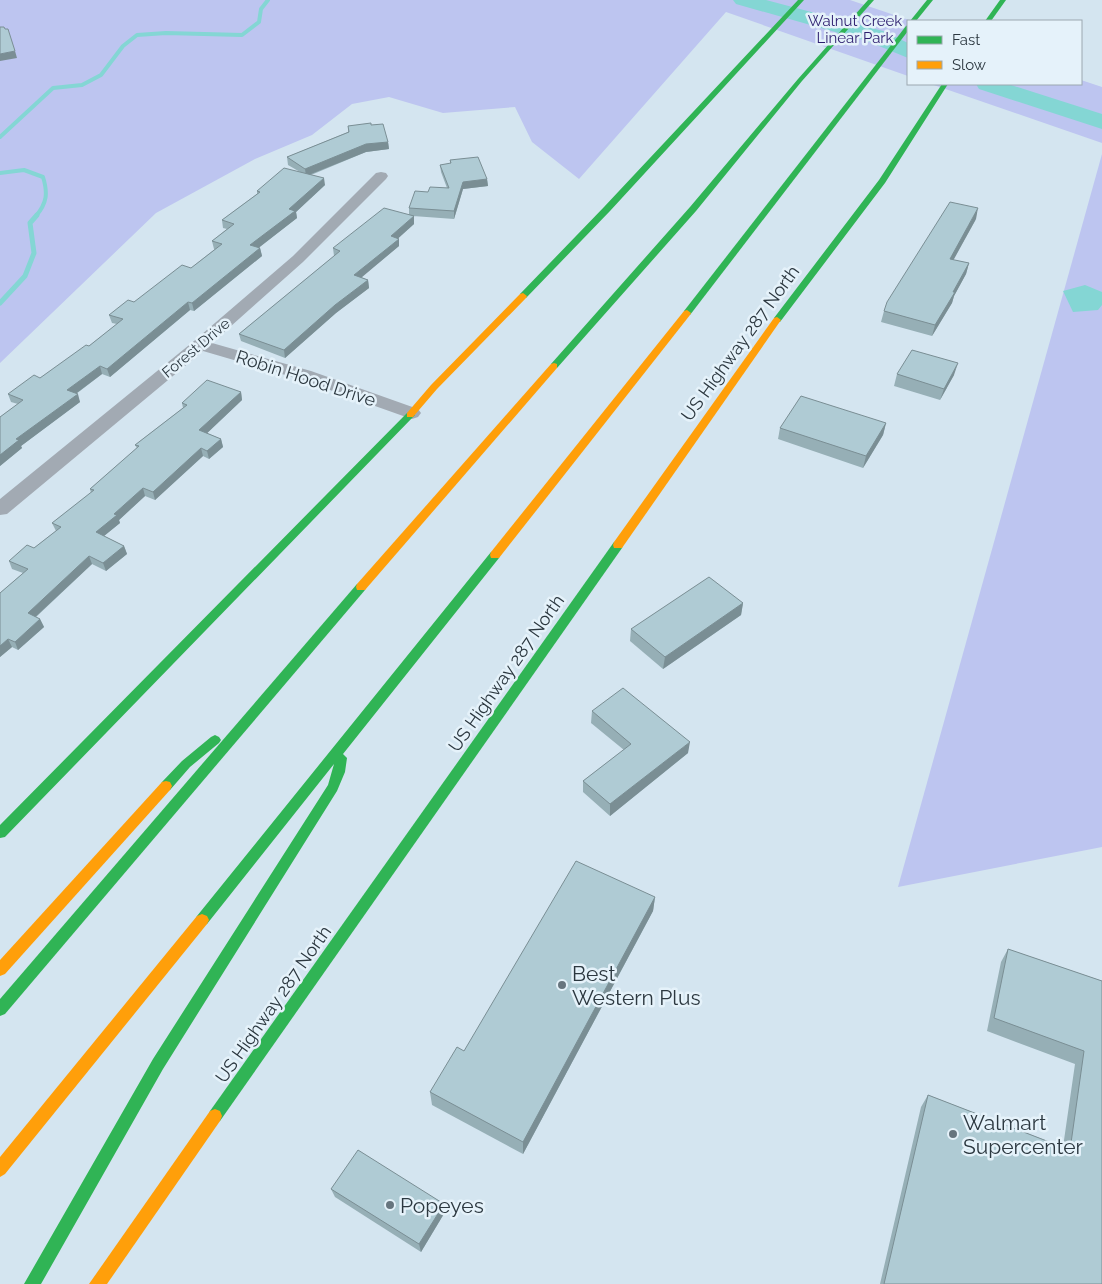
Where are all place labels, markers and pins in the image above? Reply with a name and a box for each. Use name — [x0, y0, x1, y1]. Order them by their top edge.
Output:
place label: Best Western Plus — [572, 961, 701, 1010]
marker: Best Western Plus — [556, 979, 568, 991]
place label: Walmart Supercenter — [963, 1110, 1084, 1159]
marker: Walmart Supercenter — [947, 1128, 959, 1140]
place label: Popeyes — [400, 1193, 484, 1218]
marker: Popeyes — [384, 1199, 396, 1211]

